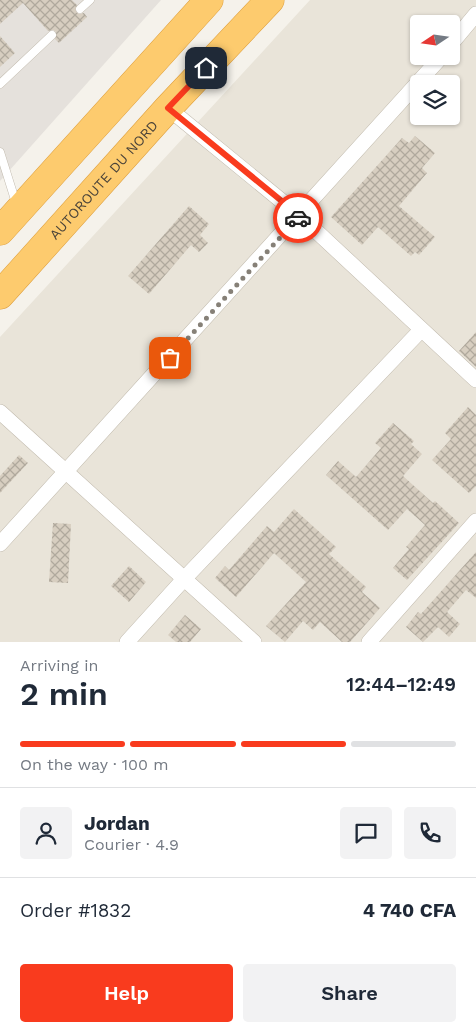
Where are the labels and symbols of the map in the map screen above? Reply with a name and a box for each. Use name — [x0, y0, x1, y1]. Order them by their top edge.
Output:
north arrow — [410, 15, 460, 65]
pin — [185, 47, 227, 89]
street label: AUTOROUTE DU NORD — [46, 117, 161, 242]
courier — [273, 193, 323, 243]
pin — [149, 337, 191, 379]

